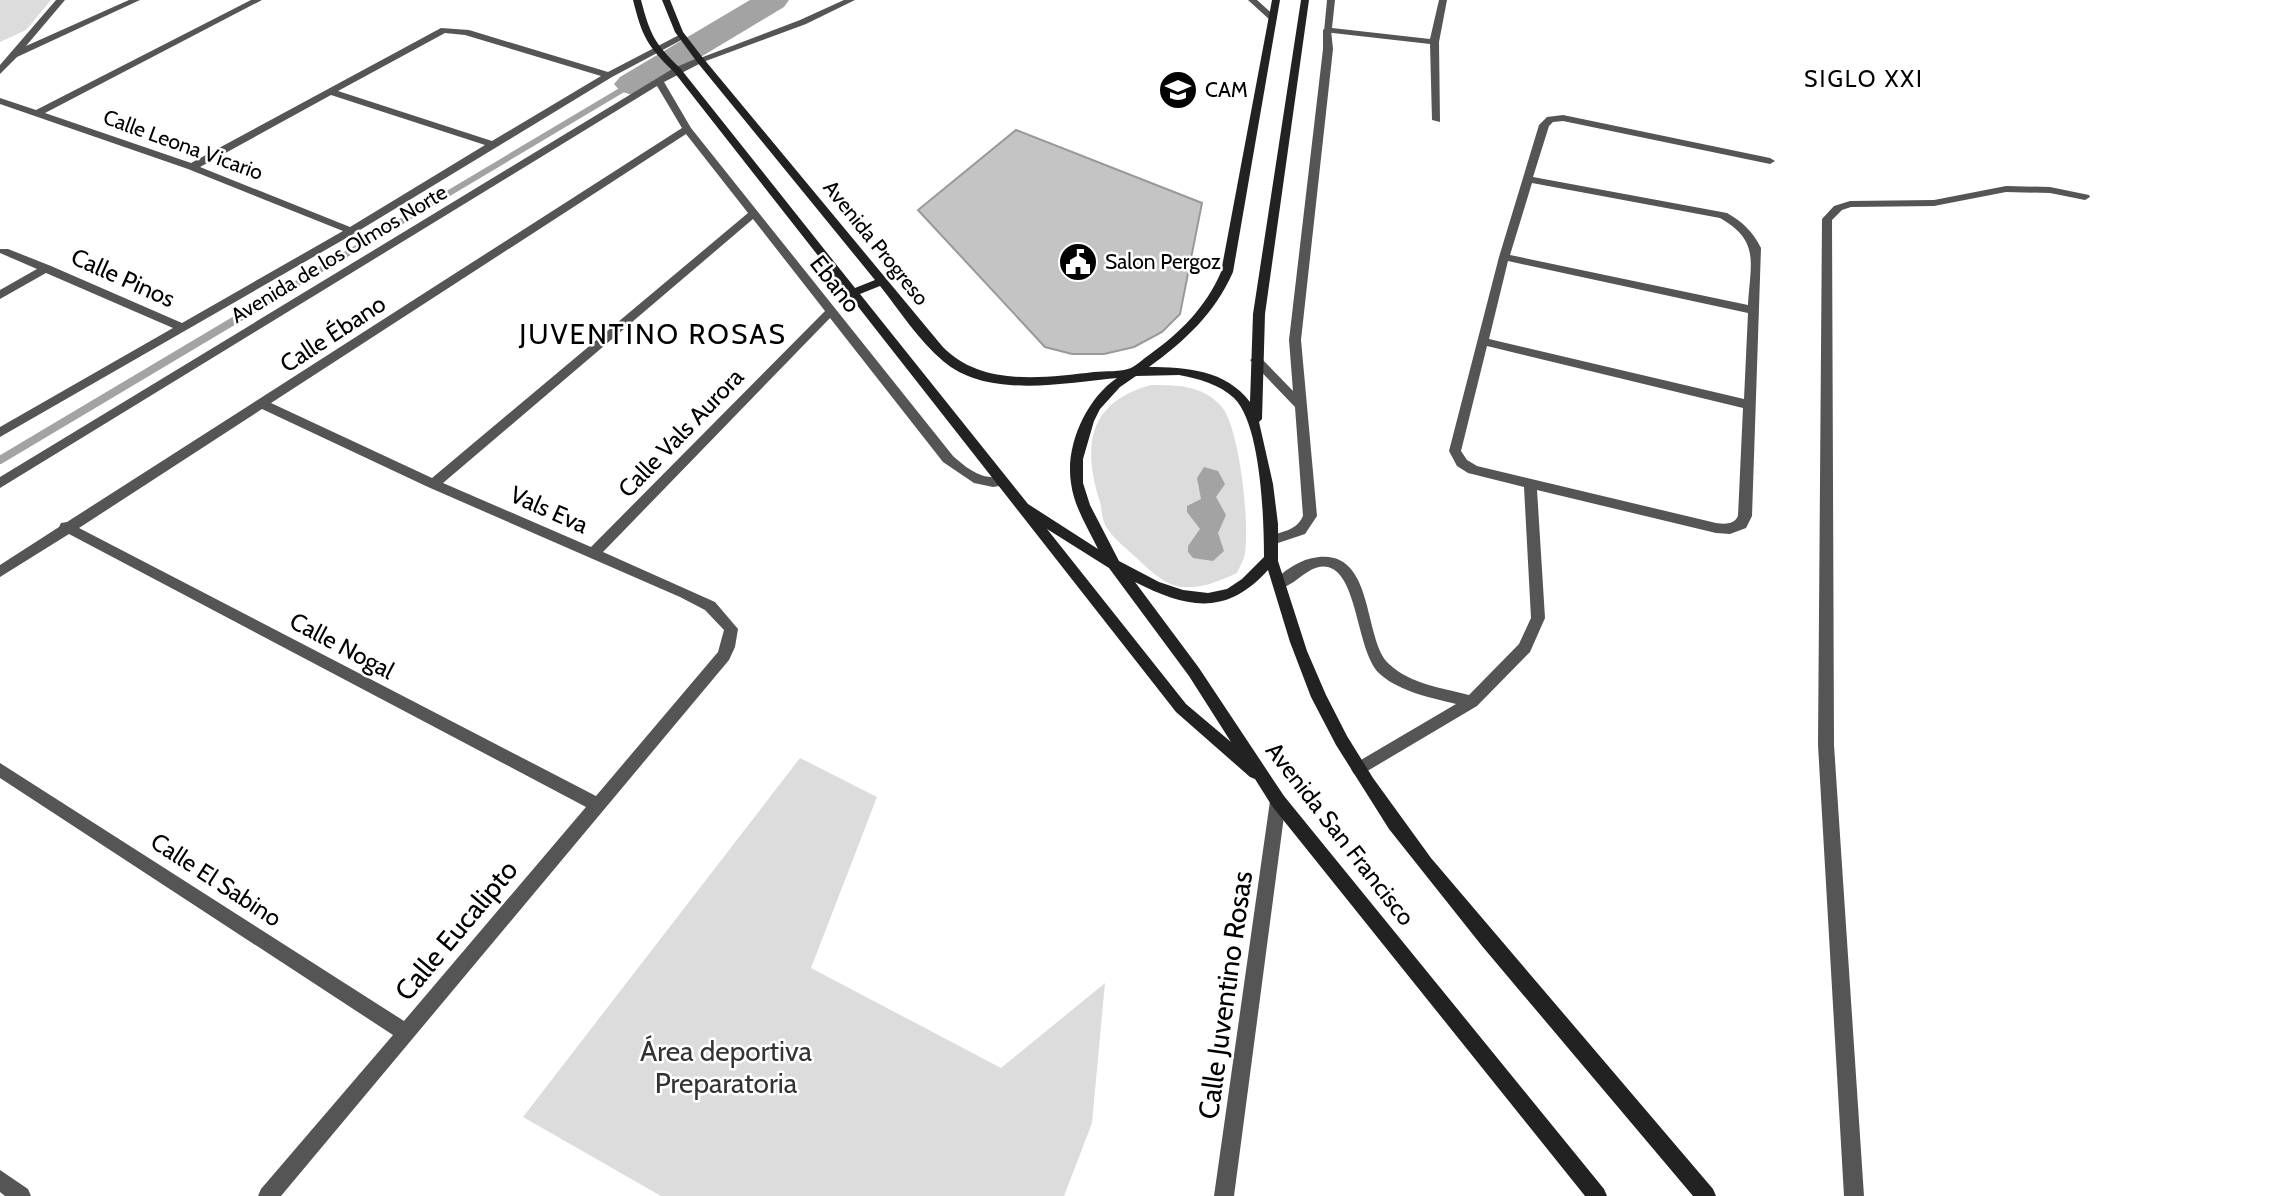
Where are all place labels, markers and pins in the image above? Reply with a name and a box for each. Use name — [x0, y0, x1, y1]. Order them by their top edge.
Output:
school or university icon: CAM — [1157, 69, 1199, 111]
place label: CAM — [1205, 77, 1248, 102]
public building icon: Salon Pergoz — [1057, 241, 1099, 283]
place label: Salon Pergoz — [1105, 249, 1221, 274]

